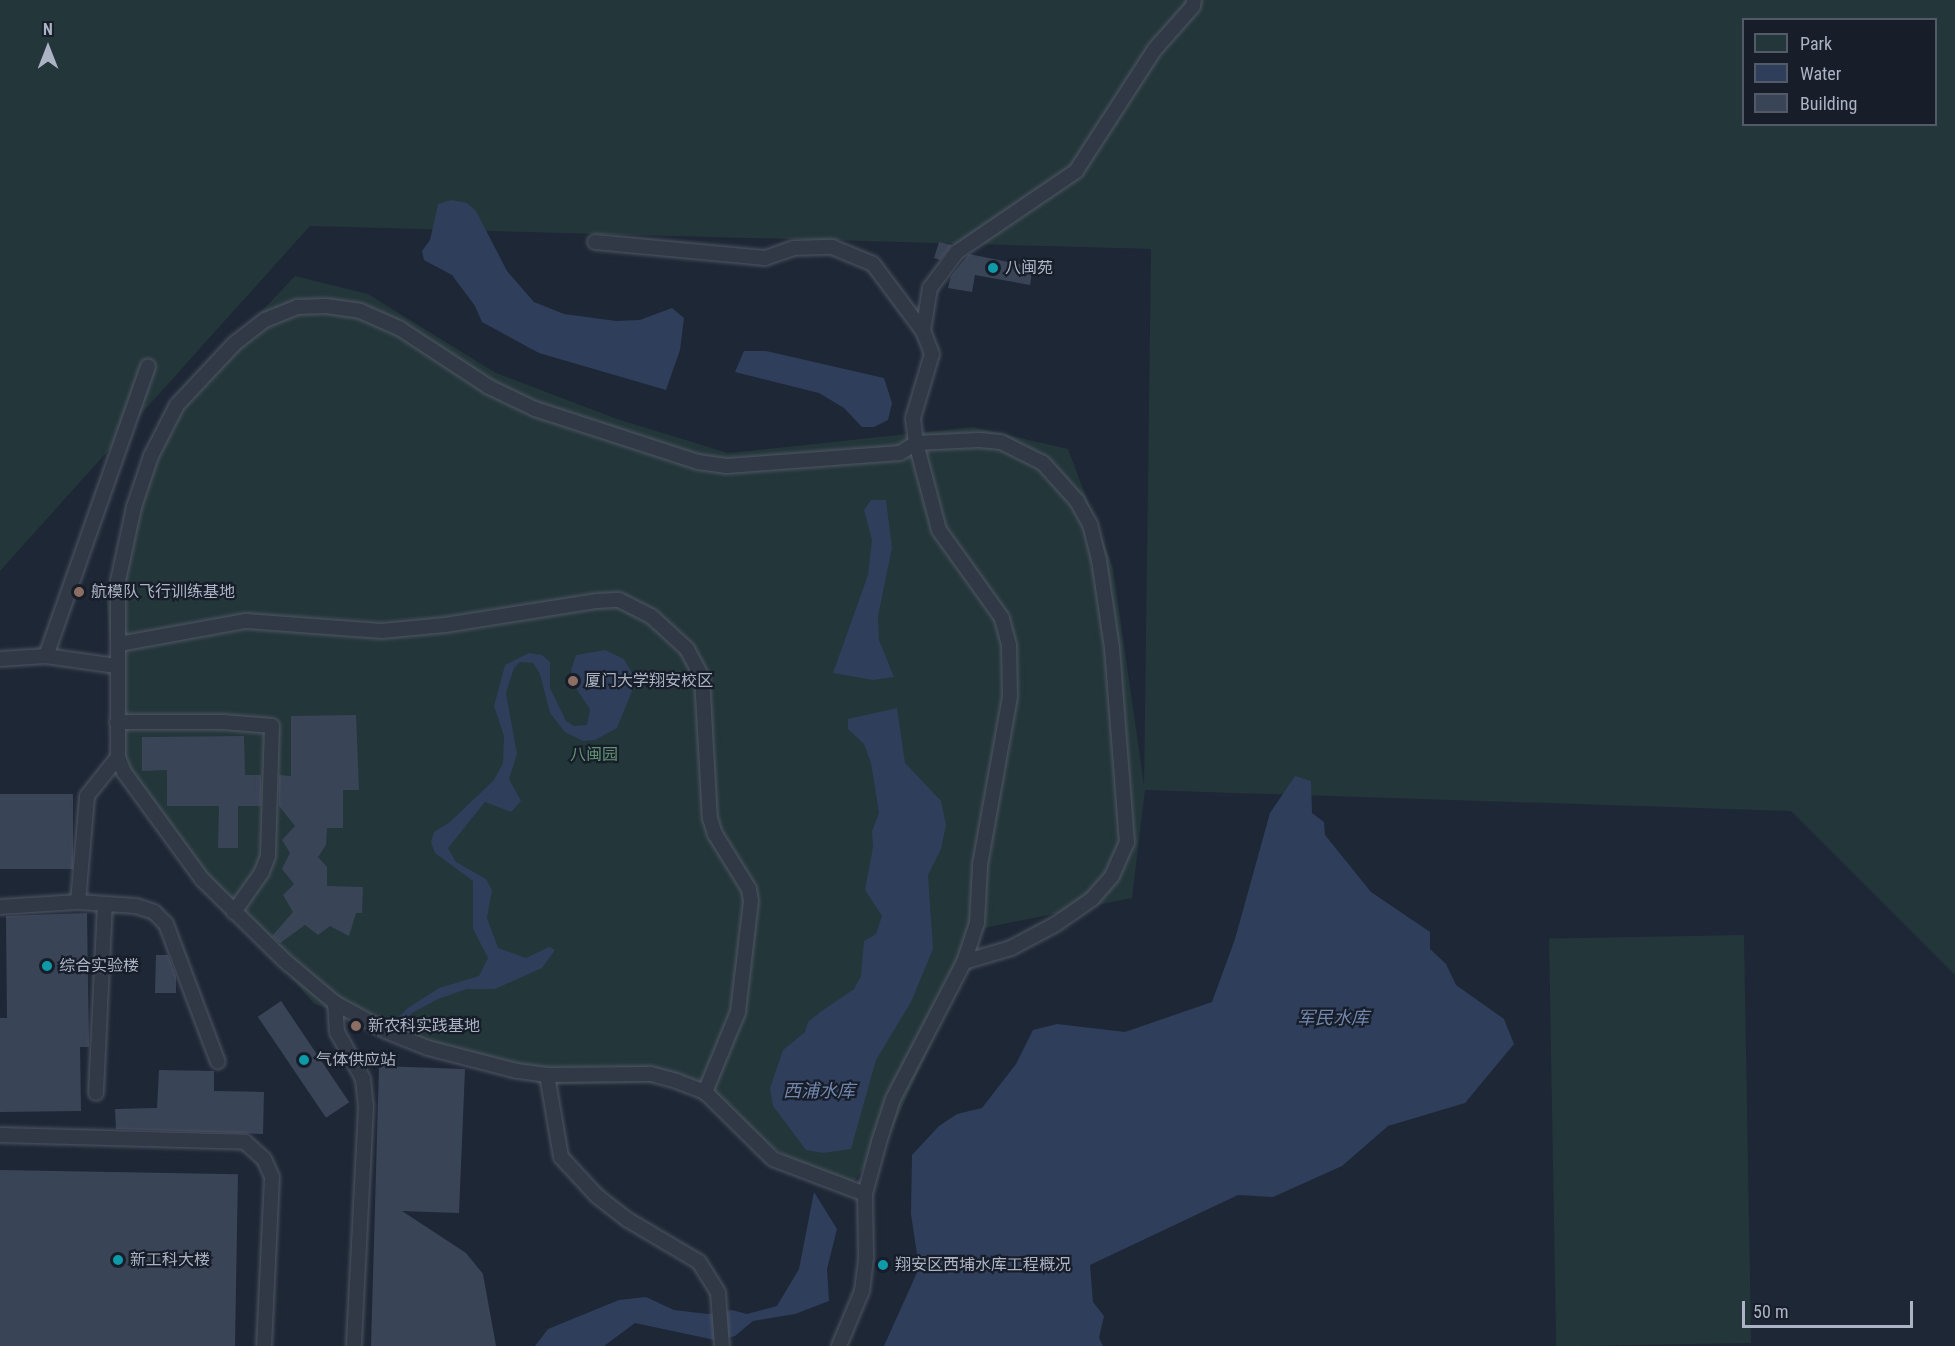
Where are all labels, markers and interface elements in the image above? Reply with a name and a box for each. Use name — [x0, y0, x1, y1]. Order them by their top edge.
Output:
north arrow — [18, 18, 78, 78]
legend — [1742, 18, 1937, 126]
text: N — [43, 20, 53, 39]
text: Park — [1800, 33, 1832, 54]
text: Water — [1800, 63, 1841, 84]
text: Building — [1800, 93, 1857, 114]
place label: 八闽苑 — [1005, 258, 1053, 278]
marker: 八闽苑 — [986, 261, 1000, 275]
place label: 航模队飞行训练基地 — [91, 582, 235, 602]
marker: 航模队飞行训练基地 — [72, 585, 86, 599]
place label: 厦门大学翔安校区 — [585, 671, 713, 691]
marker: 厦门大学翔安校区 — [566, 674, 580, 688]
park label: 八闽园 — [570, 745, 618, 765]
place label: 综合实验楼 — [59, 956, 139, 976]
marker: 综合实验楼 — [40, 959, 54, 973]
water label: 军民水库 — [1297, 1007, 1369, 1029]
place label: 新农科实践基地 — [368, 1016, 480, 1036]
marker: 新农科实践基地 — [349, 1019, 363, 1033]
place label: 气体供应站 — [316, 1050, 396, 1070]
marker: 气体供应站 — [297, 1053, 311, 1067]
water label: 西浦水库 — [783, 1080, 855, 1102]
place label: 新工科大楼 — [130, 1250, 210, 1270]
marker: 新工科大楼 — [111, 1253, 125, 1267]
place label: 翔安区西埔水库工程概况 — [895, 1255, 1071, 1275]
marker: 翔安区西埔水库工程概况 — [876, 1258, 890, 1272]
scale bar — [1745, 1289, 1916, 1327]
text: 50 m — [1753, 1301, 1788, 1322]

